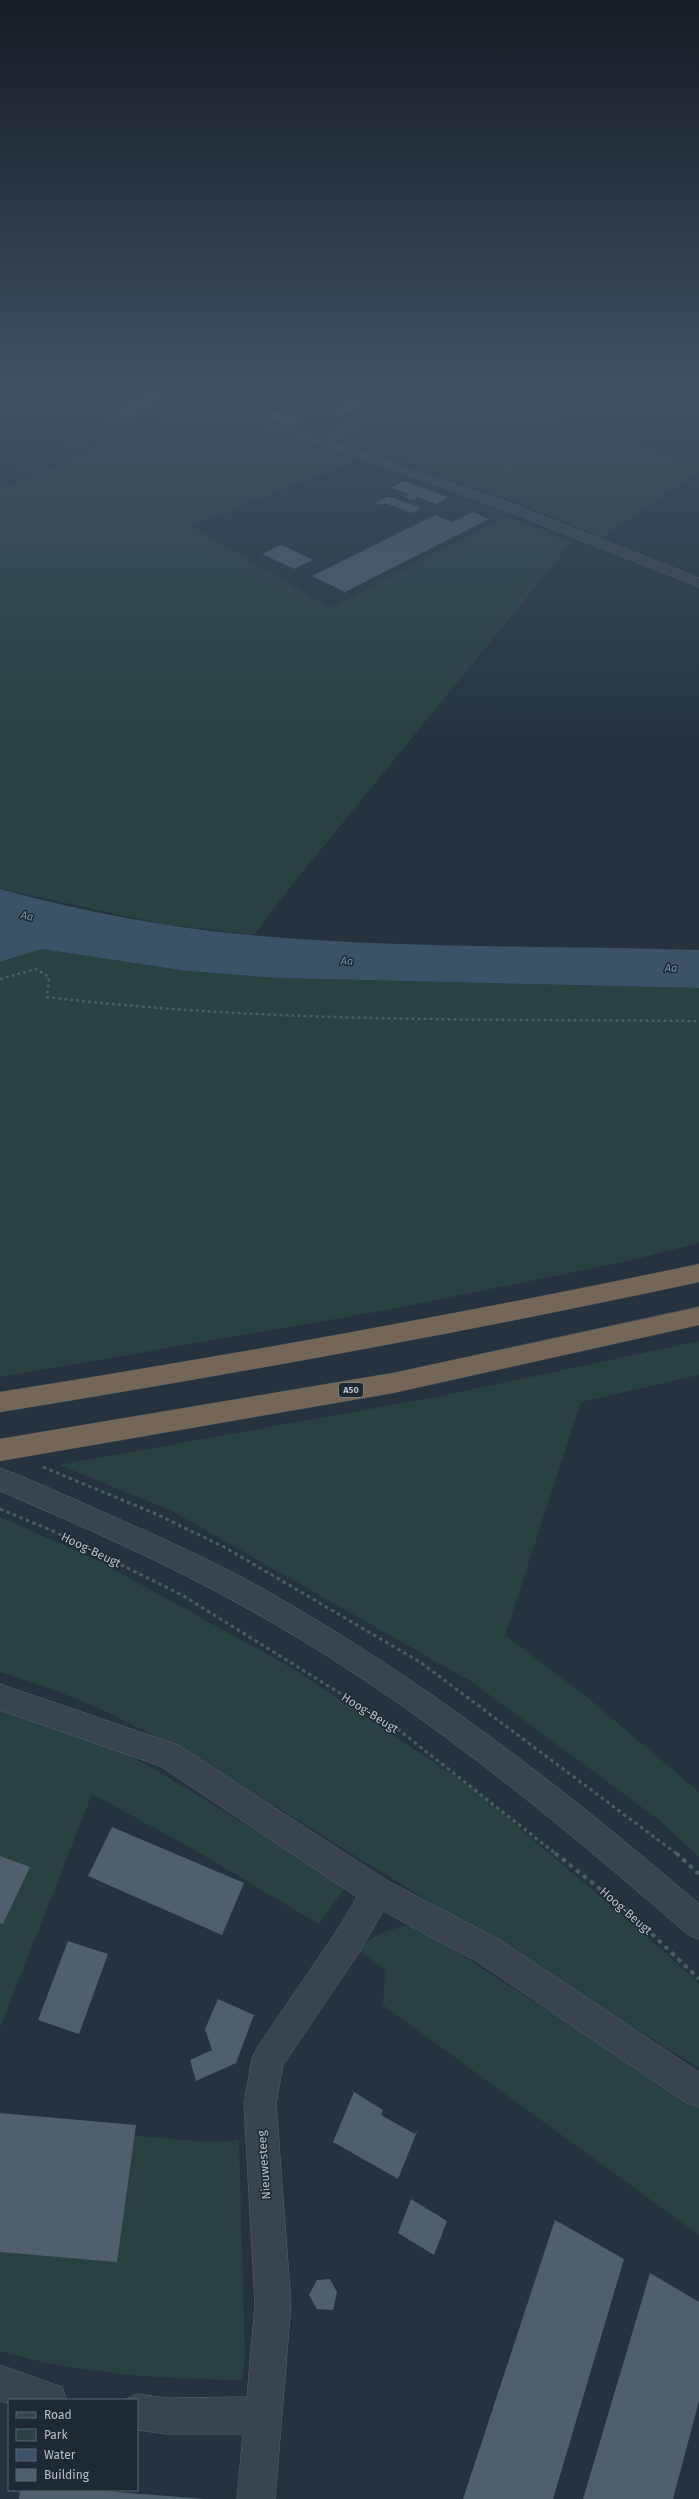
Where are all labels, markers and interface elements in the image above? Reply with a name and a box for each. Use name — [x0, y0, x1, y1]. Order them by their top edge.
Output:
water label: Aa — [19, 908, 34, 924]
water label: Aa — [339, 954, 354, 968]
water label: Aa — [664, 961, 677, 975]
road number: A50 — [339, 1383, 363, 1397]
street label: Hoog-Beugt — [59, 1530, 124, 1571]
street label: Hoog-Beugt — [339, 1690, 402, 1736]
street label: Hoog-Beugt — [597, 1885, 655, 1938]
street label: Nieuwesteeg — [255, 2129, 273, 2200]
legend — [8, 2399, 138, 2491]
text: Road — [44, 2408, 72, 2422]
text: Park — [44, 2428, 68, 2442]
text: Water — [44, 2448, 76, 2462]
text: Building — [44, 2468, 90, 2482]

